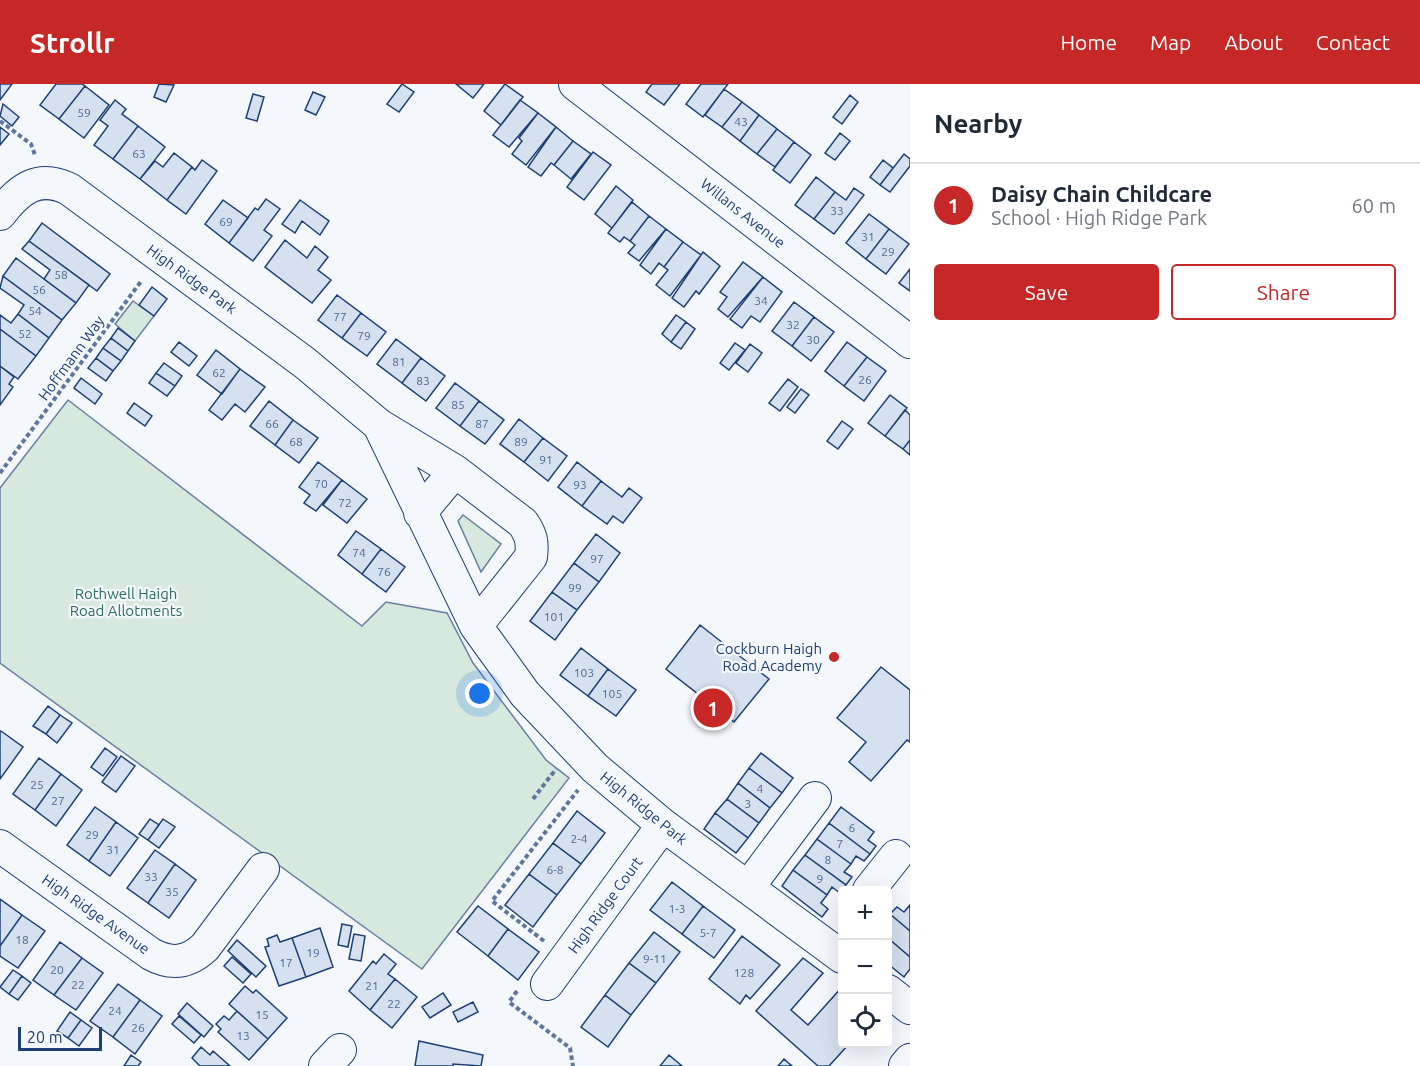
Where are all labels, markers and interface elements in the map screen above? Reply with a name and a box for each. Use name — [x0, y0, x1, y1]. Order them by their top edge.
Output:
text: Strollr — [30, 27, 115, 58]
text: Home — [1060, 30, 1117, 54]
text: Map — [1150, 30, 1191, 54]
text: About — [1224, 30, 1283, 54]
text: Contact — [1316, 30, 1390, 54]
house number: 59 — [77, 106, 91, 119]
text: Nearby — [934, 109, 1022, 138]
house number: 43 — [734, 115, 748, 128]
house number: 63 — [132, 147, 146, 160]
street label: Willans Avenue — [697, 175, 789, 251]
text: Daisy Chain Childcare — [991, 181, 1212, 206]
text: 1 — [948, 194, 959, 217]
text: 60 m — [1352, 194, 1396, 217]
house number: 33 — [830, 204, 844, 217]
text: School · High Ridge Park — [991, 206, 1207, 229]
house number: 69 — [219, 215, 233, 228]
house number: 31 — [861, 230, 875, 243]
street label: High Ridge Park — [144, 241, 240, 317]
house number: 29 — [881, 245, 895, 258]
button: Save — [934, 264, 1159, 320]
button: Share — [1171, 264, 1396, 320]
house number: 58 — [54, 268, 68, 281]
house number: 56 — [32, 283, 46, 296]
house number: 34 — [754, 294, 768, 307]
house number: 54 — [28, 304, 42, 317]
house number: 77 — [333, 310, 347, 323]
street label: Hoffmann Way — [35, 312, 107, 404]
house number: 32 — [786, 318, 800, 331]
house number: 52 — [18, 327, 32, 340]
house number: 79 — [357, 329, 371, 342]
house number: 30 — [806, 333, 820, 346]
house number: 81 — [392, 355, 406, 368]
house number: 62 — [212, 366, 226, 379]
house number: 26 — [858, 373, 872, 386]
house number: 83 — [416, 374, 430, 387]
house number: 85 — [451, 398, 465, 411]
house number: 66 — [265, 417, 279, 430]
house number: 87 — [475, 417, 489, 430]
house number: 68 — [289, 435, 303, 448]
house number: 89 — [514, 435, 528, 448]
house number: 91 — [539, 453, 553, 466]
house number: 70 — [314, 477, 328, 490]
house number: 93 — [573, 478, 587, 491]
house number: 72 — [338, 496, 352, 509]
house number: 74 — [352, 546, 366, 559]
house number: 97 — [590, 552, 604, 565]
house number: 76 — [377, 565, 391, 578]
house number: 99 — [568, 581, 582, 594]
park label: Rothwell Haigh Road Allotments — [70, 585, 182, 619]
house number: 101 — [544, 610, 564, 623]
place label: Cockburn Haigh Road Academy — [715, 640, 822, 674]
marker: Cockburn Haigh Road Academy — [827, 650, 841, 664]
house number: 103 — [574, 666, 594, 679]
your location — [465, 679, 494, 708]
pin: 1 — [694, 686, 732, 730]
house number: 105 — [602, 687, 622, 700]
street label: High Ridge Park — [597, 768, 691, 848]
house number: 25 — [30, 778, 44, 791]
house number: 4 — [757, 782, 764, 795]
house number: 27 — [51, 794, 65, 807]
house number: 3 — [745, 797, 751, 810]
house number: 6 — [849, 821, 856, 834]
house number: 29 — [85, 828, 99, 841]
house number: 2-4 — [570, 832, 588, 845]
house number: 7 — [837, 837, 843, 850]
house number: 31 — [106, 843, 120, 856]
street label: High Ridge Court — [564, 853, 646, 956]
house number: 8 — [825, 853, 832, 866]
house number: 6-8 — [546, 863, 564, 876]
house number: 33 — [144, 870, 158, 883]
street label: High Ridge Avenue — [39, 871, 153, 957]
house number: 9 — [817, 872, 823, 885]
house number: 35 — [165, 885, 179, 898]
map controls — [838, 886, 892, 1048]
button: + — [838, 886, 892, 940]
house number: 1-3 — [668, 902, 686, 915]
house number: 5-7 — [699, 926, 717, 939]
house number: 18 — [15, 933, 29, 946]
button: − — [838, 940, 892, 994]
house number: 19 — [306, 946, 320, 959]
house number: 9-11 — [643, 952, 667, 965]
house number: 17 — [279, 956, 293, 969]
house number: 20 — [50, 963, 64, 976]
house number: 128 — [734, 966, 754, 979]
house number: 22 — [71, 978, 85, 991]
house number: 21 — [365, 979, 379, 992]
button: locate — [838, 994, 892, 1048]
house number: 22 — [387, 997, 401, 1010]
house number: 24 — [108, 1004, 122, 1017]
house number: 15 — [255, 1008, 269, 1021]
house number: 26 — [131, 1021, 145, 1034]
scale bar — [18, 1024, 102, 1052]
text: 20 m — [27, 1028, 63, 1046]
house number: 13 — [236, 1029, 250, 1042]

